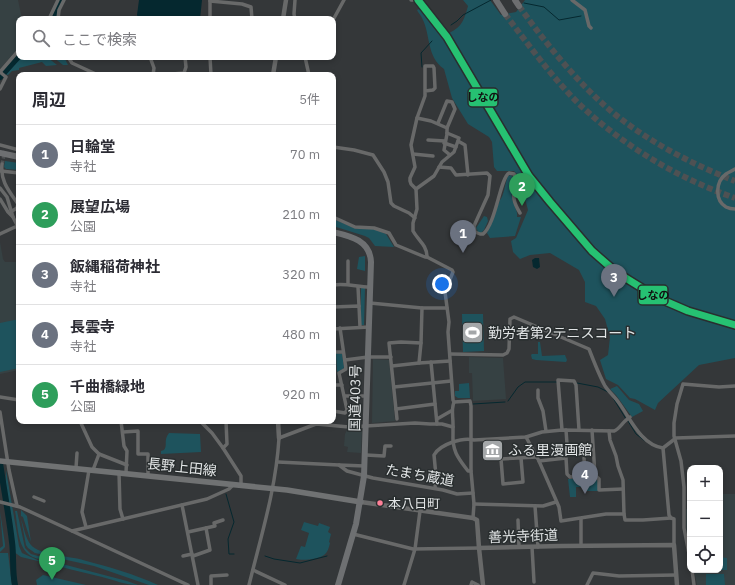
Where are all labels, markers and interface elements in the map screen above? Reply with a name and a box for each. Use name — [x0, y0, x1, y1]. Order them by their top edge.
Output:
search box — [16, 16, 336, 60]
icon: search — [30, 27, 52, 49]
text: ここで検索 — [62, 30, 137, 49]
line badge: しなの — [468, 88, 498, 107]
text: 周辺 — [32, 89, 66, 111]
text: しなの — [467, 90, 500, 104]
text: 5件 — [299, 91, 320, 108]
text: 日輪堂 — [70, 137, 115, 156]
text: 1 — [41, 146, 49, 163]
text: 70 m — [290, 146, 320, 163]
text: 寺社 — [70, 158, 96, 175]
pin: 2 — [509, 173, 535, 206]
text: 展望広場 — [70, 197, 130, 216]
text: 2 — [41, 206, 49, 223]
text: 210 m — [282, 206, 320, 223]
text: 公園 — [70, 218, 96, 235]
pin: 1 — [450, 220, 476, 253]
text: 飯縄稲荷神社 — [70, 257, 160, 276]
pin: 3 — [601, 264, 627, 297]
text: 3 — [41, 266, 49, 283]
text: 320 m — [282, 266, 320, 283]
your location — [432, 274, 452, 294]
text: 寺社 — [70, 278, 96, 295]
line badge: しなの — [638, 285, 668, 305]
text: しなの — [637, 288, 670, 302]
text: 長雲寺 — [70, 317, 115, 336]
sports icon: 勤労者第2テニスコート — [460, 320, 486, 346]
place label: 勤労者第2テニスコート — [488, 324, 636, 342]
text: 4 — [41, 326, 49, 343]
text: 480 m — [282, 326, 320, 343]
text: 寺社 — [70, 338, 96, 355]
street label: 国道403号 — [345, 364, 365, 432]
text: 千曲橋緑地 — [70, 377, 145, 396]
text: 5 — [41, 386, 49, 403]
text: 920 m — [282, 386, 320, 403]
text: 公園 — [70, 398, 96, 415]
museum icon: ふる里漫画館 — [479, 437, 505, 463]
place label: ふる里漫画館 — [508, 441, 592, 459]
street label: 長野上田線 — [146, 454, 218, 480]
street label: たまち蔵道 — [384, 460, 456, 490]
pin: 4 — [572, 461, 598, 494]
map controls — [687, 465, 723, 573]
button: + — [687, 465, 723, 501]
place label: 本八日町 — [388, 495, 440, 512]
marker: 本八日町 — [375, 498, 385, 508]
button: − — [687, 501, 723, 537]
street label: 善光寺街道 — [488, 526, 558, 546]
button: locate — [687, 537, 723, 573]
pin: 5 — [39, 547, 65, 580]

